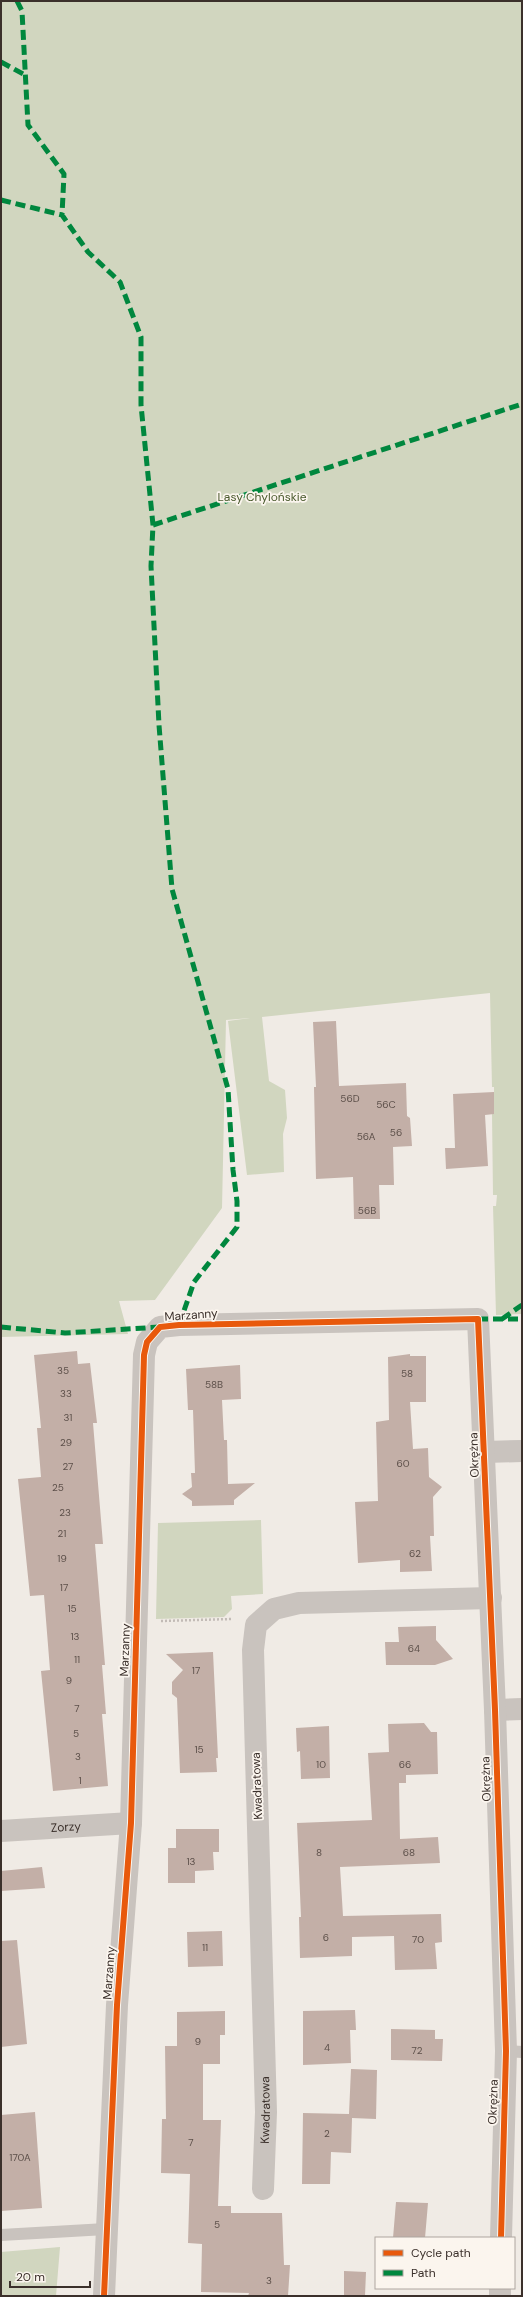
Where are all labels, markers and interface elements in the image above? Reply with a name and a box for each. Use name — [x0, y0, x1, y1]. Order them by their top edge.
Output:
park label: Lasy Chylońskie — [218, 489, 307, 505]
house number: 56D — [340, 1092, 360, 1105]
house number: 56C — [376, 1098, 396, 1111]
house number: 56 — [390, 1126, 402, 1139]
house number: 56A — [357, 1130, 376, 1143]
house number: 56B — [358, 1204, 376, 1217]
street label: Marzanny — [164, 1305, 218, 1325]
house number: 35 — [57, 1364, 69, 1377]
house number: 58 — [401, 1367, 413, 1380]
house number: 58B — [205, 1378, 223, 1391]
house number: 33 — [60, 1387, 72, 1400]
house number: 31 — [64, 1411, 72, 1424]
street label: Okrężna — [465, 1432, 483, 1478]
house number: 29 — [60, 1436, 72, 1449]
house number: 60 — [396, 1457, 410, 1470]
house number: 27 — [63, 1460, 73, 1473]
house number: 25 — [52, 1481, 64, 1494]
house number: 23 — [59, 1506, 71, 1519]
house number: 21 — [58, 1527, 66, 1540]
house number: 62 — [409, 1547, 421, 1560]
house number: 19 — [57, 1552, 67, 1565]
house number: 17 — [60, 1581, 68, 1594]
house number: 15 — [67, 1602, 77, 1615]
street label: Marzanny — [116, 1623, 134, 1677]
house number: 13 — [70, 1630, 80, 1643]
house number: 64 — [408, 1642, 420, 1655]
house number: 11 — [74, 1653, 80, 1666]
house number: 17 — [192, 1664, 200, 1677]
house number: 9 — [66, 1674, 72, 1687]
house number: 7 — [74, 1702, 80, 1715]
house number: 5 — [73, 1727, 79, 1740]
house number: 15 — [194, 1743, 204, 1756]
house number: 3 — [75, 1750, 81, 1763]
street label: Kwadratowa — [248, 1752, 266, 1820]
street label: Okrężna — [477, 1756, 495, 1802]
house number: 10 — [316, 1758, 326, 1771]
house number: 66 — [399, 1758, 411, 1771]
house number: 1 — [78, 1774, 82, 1787]
street label: Zorzy — [50, 1818, 82, 1836]
house number: 8 — [316, 1846, 322, 1859]
house number: 68 — [403, 1846, 415, 1859]
house number: 13 — [186, 1855, 196, 1868]
house number: 6 — [323, 1931, 329, 1944]
house number: 70 — [412, 1933, 424, 1946]
house number: 11 — [202, 1941, 208, 1954]
street label: Marzanny — [99, 1946, 119, 2000]
house number: 9 — [195, 2035, 201, 2048]
house number: 4 — [324, 2041, 330, 2054]
house number: 72 — [412, 2044, 423, 2057]
street label: Kwadratowa — [257, 2076, 274, 2144]
street label: Okrężna — [484, 2079, 502, 2125]
house number: 2 — [324, 2127, 330, 2140]
house number: 7 — [188, 2136, 194, 2149]
house number: 170A — [9, 2151, 31, 2164]
house number: 5 — [214, 2218, 220, 2231]
legend — [375, 2237, 515, 2289]
text: Cycle path — [411, 2245, 471, 2261]
scale bar — [10, 2263, 90, 2289]
text: Path — [411, 2265, 436, 2281]
text: 20 m — [16, 2269, 45, 2285]
house number: 3 — [266, 2274, 272, 2287]

